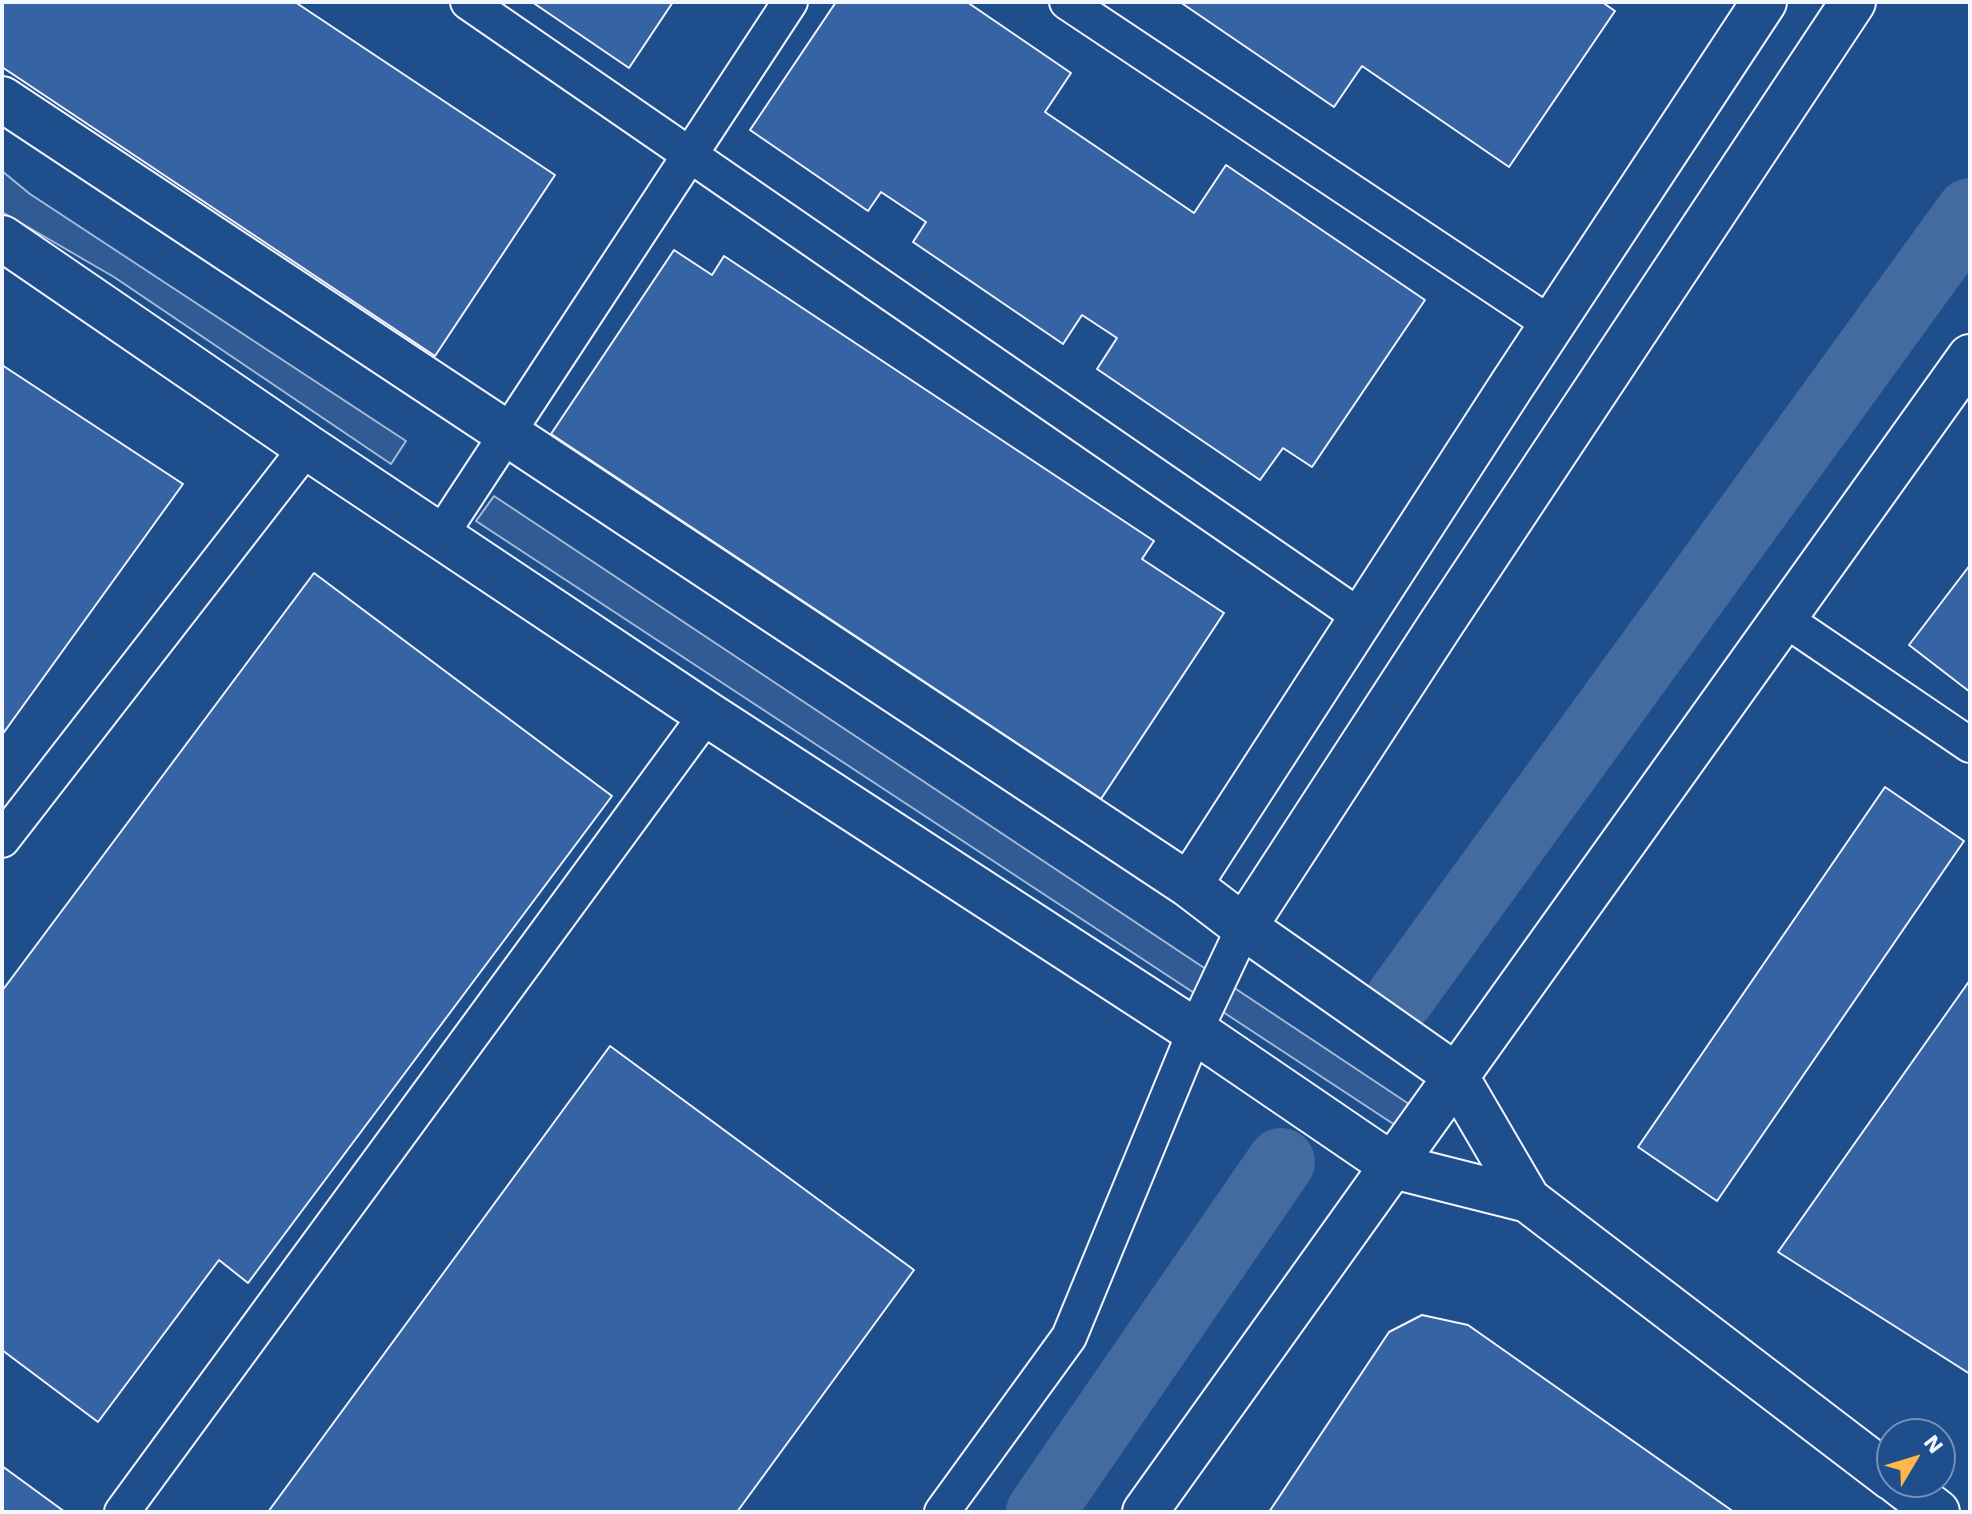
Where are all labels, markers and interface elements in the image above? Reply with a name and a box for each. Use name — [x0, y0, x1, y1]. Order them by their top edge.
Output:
north arrow — [1876, 1418, 1956, 1498]
text: N — [1919, 1430, 1949, 1458]

